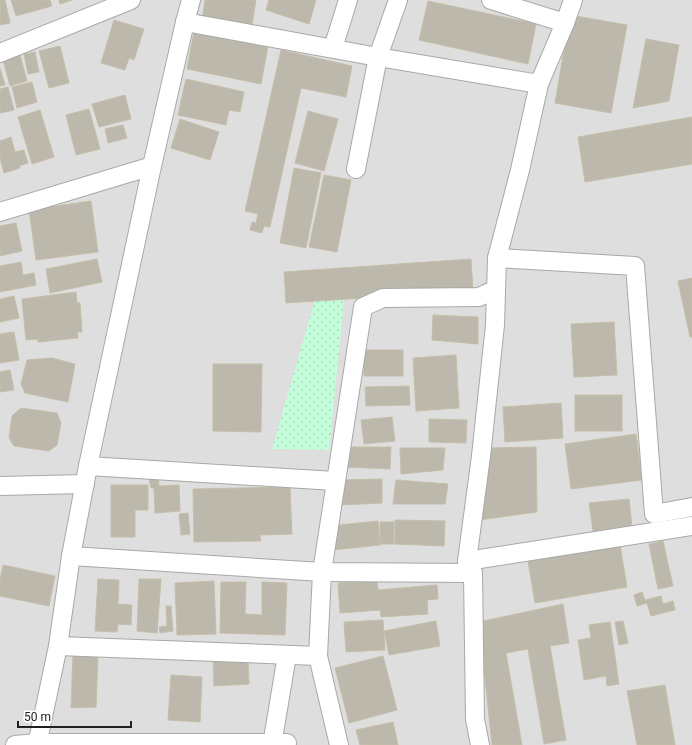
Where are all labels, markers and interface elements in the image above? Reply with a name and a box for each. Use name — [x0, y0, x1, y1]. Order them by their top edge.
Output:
scale bar — [18, 703, 131, 729]
text: 50 m — [24, 710, 51, 724]

